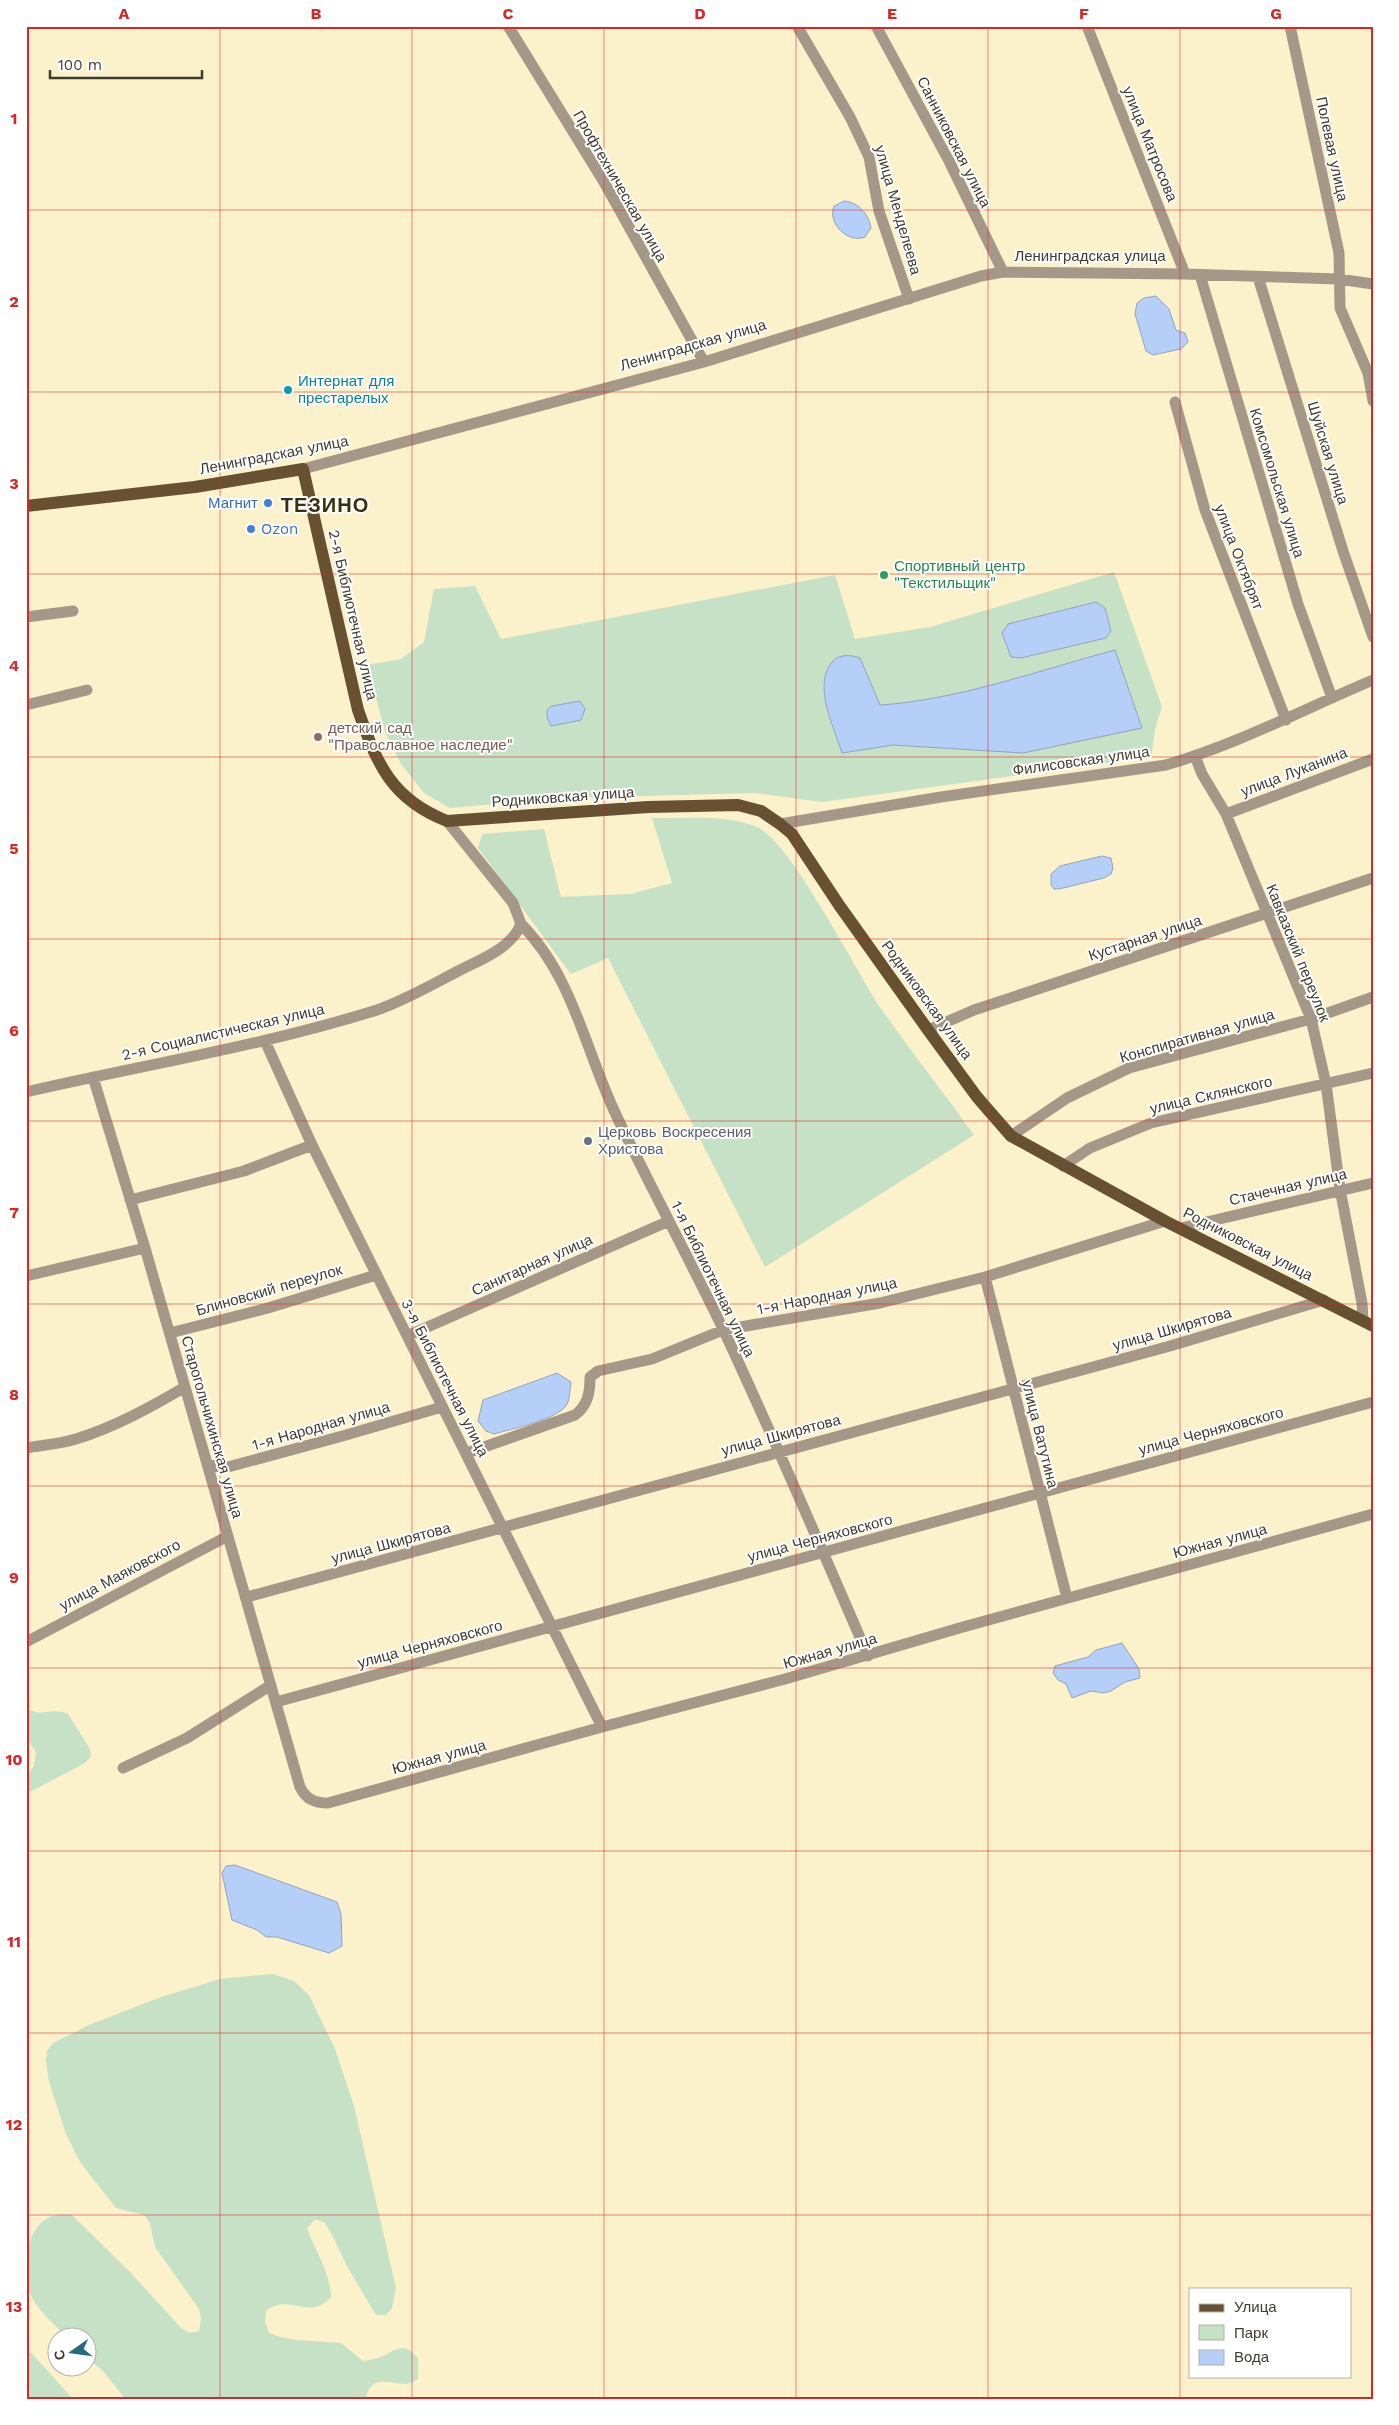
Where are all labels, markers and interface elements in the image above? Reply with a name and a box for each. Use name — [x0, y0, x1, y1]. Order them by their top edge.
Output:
text: A — [119, 4, 130, 23]
text: B — [311, 4, 322, 23]
text: C — [503, 4, 514, 23]
text: D — [694, 4, 706, 23]
text: E — [887, 4, 897, 23]
text: F — [1079, 4, 1089, 23]
text: G — [1270, 4, 1282, 23]
scale bar — [50, 48, 202, 80]
text: 100 m — [58, 56, 102, 74]
street label: Санниковская улица — [913, 74, 995, 211]
street label: улица Матросова — [1119, 84, 1182, 205]
street label: Полевая улица — [1312, 95, 1352, 204]
street label: Профтехническая улица — [569, 107, 671, 265]
text: 1 — [11, 109, 17, 128]
street label: улица Менделеева — [871, 143, 925, 277]
street label: Ленинградская улица — [1014, 247, 1166, 265]
text: 2 — [9, 292, 19, 311]
street label: Ленинградская улица — [618, 315, 769, 374]
place label: Интернат для престарелых — [298, 372, 394, 407]
marker: Интернат для престарелых — [282, 384, 294, 396]
street label: Шуйская улица — [1304, 399, 1352, 507]
street label: Комсомольская улица — [1246, 406, 1309, 561]
street label: Ленинградская улица — [198, 432, 351, 478]
text: 3 — [9, 474, 19, 493]
district label: ТЕЗИНО — [281, 493, 369, 517]
place label: Магнит — [208, 494, 258, 512]
marker: Магнит — [262, 497, 274, 509]
street label: улица Октябрят — [1211, 502, 1267, 612]
place label: Ozon — [261, 520, 298, 538]
marker: Ozon — [245, 523, 257, 535]
street label: 2-я Библиотечная улица — [325, 528, 381, 702]
place label: Спортивный центр "Текстильщик" — [894, 557, 1025, 592]
marker: Спортивный центр "Текстильщик" — [878, 569, 890, 581]
text: 4 — [9, 656, 19, 675]
place label: детский сад "Православное наследие" — [328, 719, 513, 754]
marker: детский сад "Православное наследие" — [312, 731, 324, 743]
street label: Филисовская улица — [1011, 742, 1151, 780]
street label: улица Луканина — [1238, 743, 1350, 801]
street label: Родниковская улица — [491, 783, 636, 811]
text: 5 — [9, 839, 19, 858]
street label: Кавказский переулок — [1262, 882, 1334, 1025]
street label: Кустарная улица — [1086, 911, 1205, 965]
street label: Родниковская улица — [878, 937, 977, 1064]
street label: 2-я Социалистическая улица — [120, 1000, 327, 1064]
street label: Конспиративная улица — [1118, 1005, 1277, 1067]
text: 6 — [9, 1021, 19, 1040]
street label: улица Склянского — [1148, 1072, 1274, 1118]
place label: Церковь Воскресения Христова — [598, 1123, 751, 1158]
marker: Церковь Воскресения Христова — [582, 1135, 594, 1147]
street label: Стачечная улица — [1227, 1165, 1349, 1209]
street label: 1-я Библиотечная улица — [667, 1198, 759, 1361]
text: 7 — [9, 1203, 19, 1222]
street label: Родниковская улица — [1180, 1204, 1316, 1285]
street label: Санитарная улица — [469, 1230, 596, 1300]
street label: Блиновский переулок — [194, 1260, 345, 1319]
street label: 1-я Народная улица — [756, 1273, 899, 1318]
street label: 3-я Библиотечная улица — [397, 1296, 493, 1460]
street label: улица Шкирятова — [1111, 1303, 1234, 1355]
street label: Старогольчихинская улица — [177, 1334, 247, 1521]
street label: улица Ватутина — [1018, 1378, 1062, 1491]
text: 8 — [9, 1385, 19, 1404]
street label: 1-я Народная улица — [250, 1398, 392, 1454]
street label: улица Черняховского — [1137, 1403, 1285, 1459]
street label: улица Шкирятова — [719, 1410, 843, 1460]
street label: улица Черняховского — [746, 1510, 894, 1566]
street label: улица Шкирятова — [329, 1518, 453, 1568]
street label: Южная улица — [1171, 1520, 1269, 1562]
street label: улица Маяковского — [56, 1535, 184, 1615]
text: 9 — [9, 1568, 19, 1587]
street label: улица Черняховского — [356, 1616, 504, 1672]
street label: Южная улица — [781, 1629, 879, 1673]
street label: Южная улица — [390, 1736, 488, 1778]
text: 10 — [5, 1750, 23, 1769]
text: 11 — [7, 1932, 21, 1951]
text: 12 — [6, 2115, 22, 2134]
legend — [1189, 2288, 1352, 2378]
text: 13 — [6, 2297, 22, 2316]
text: Улица — [1234, 2298, 1277, 2316]
text: Парк — [1234, 2324, 1268, 2342]
north arrow — [48, 2328, 98, 2378]
text: С — [50, 2348, 68, 2362]
text: Вода — [1234, 2348, 1270, 2366]

